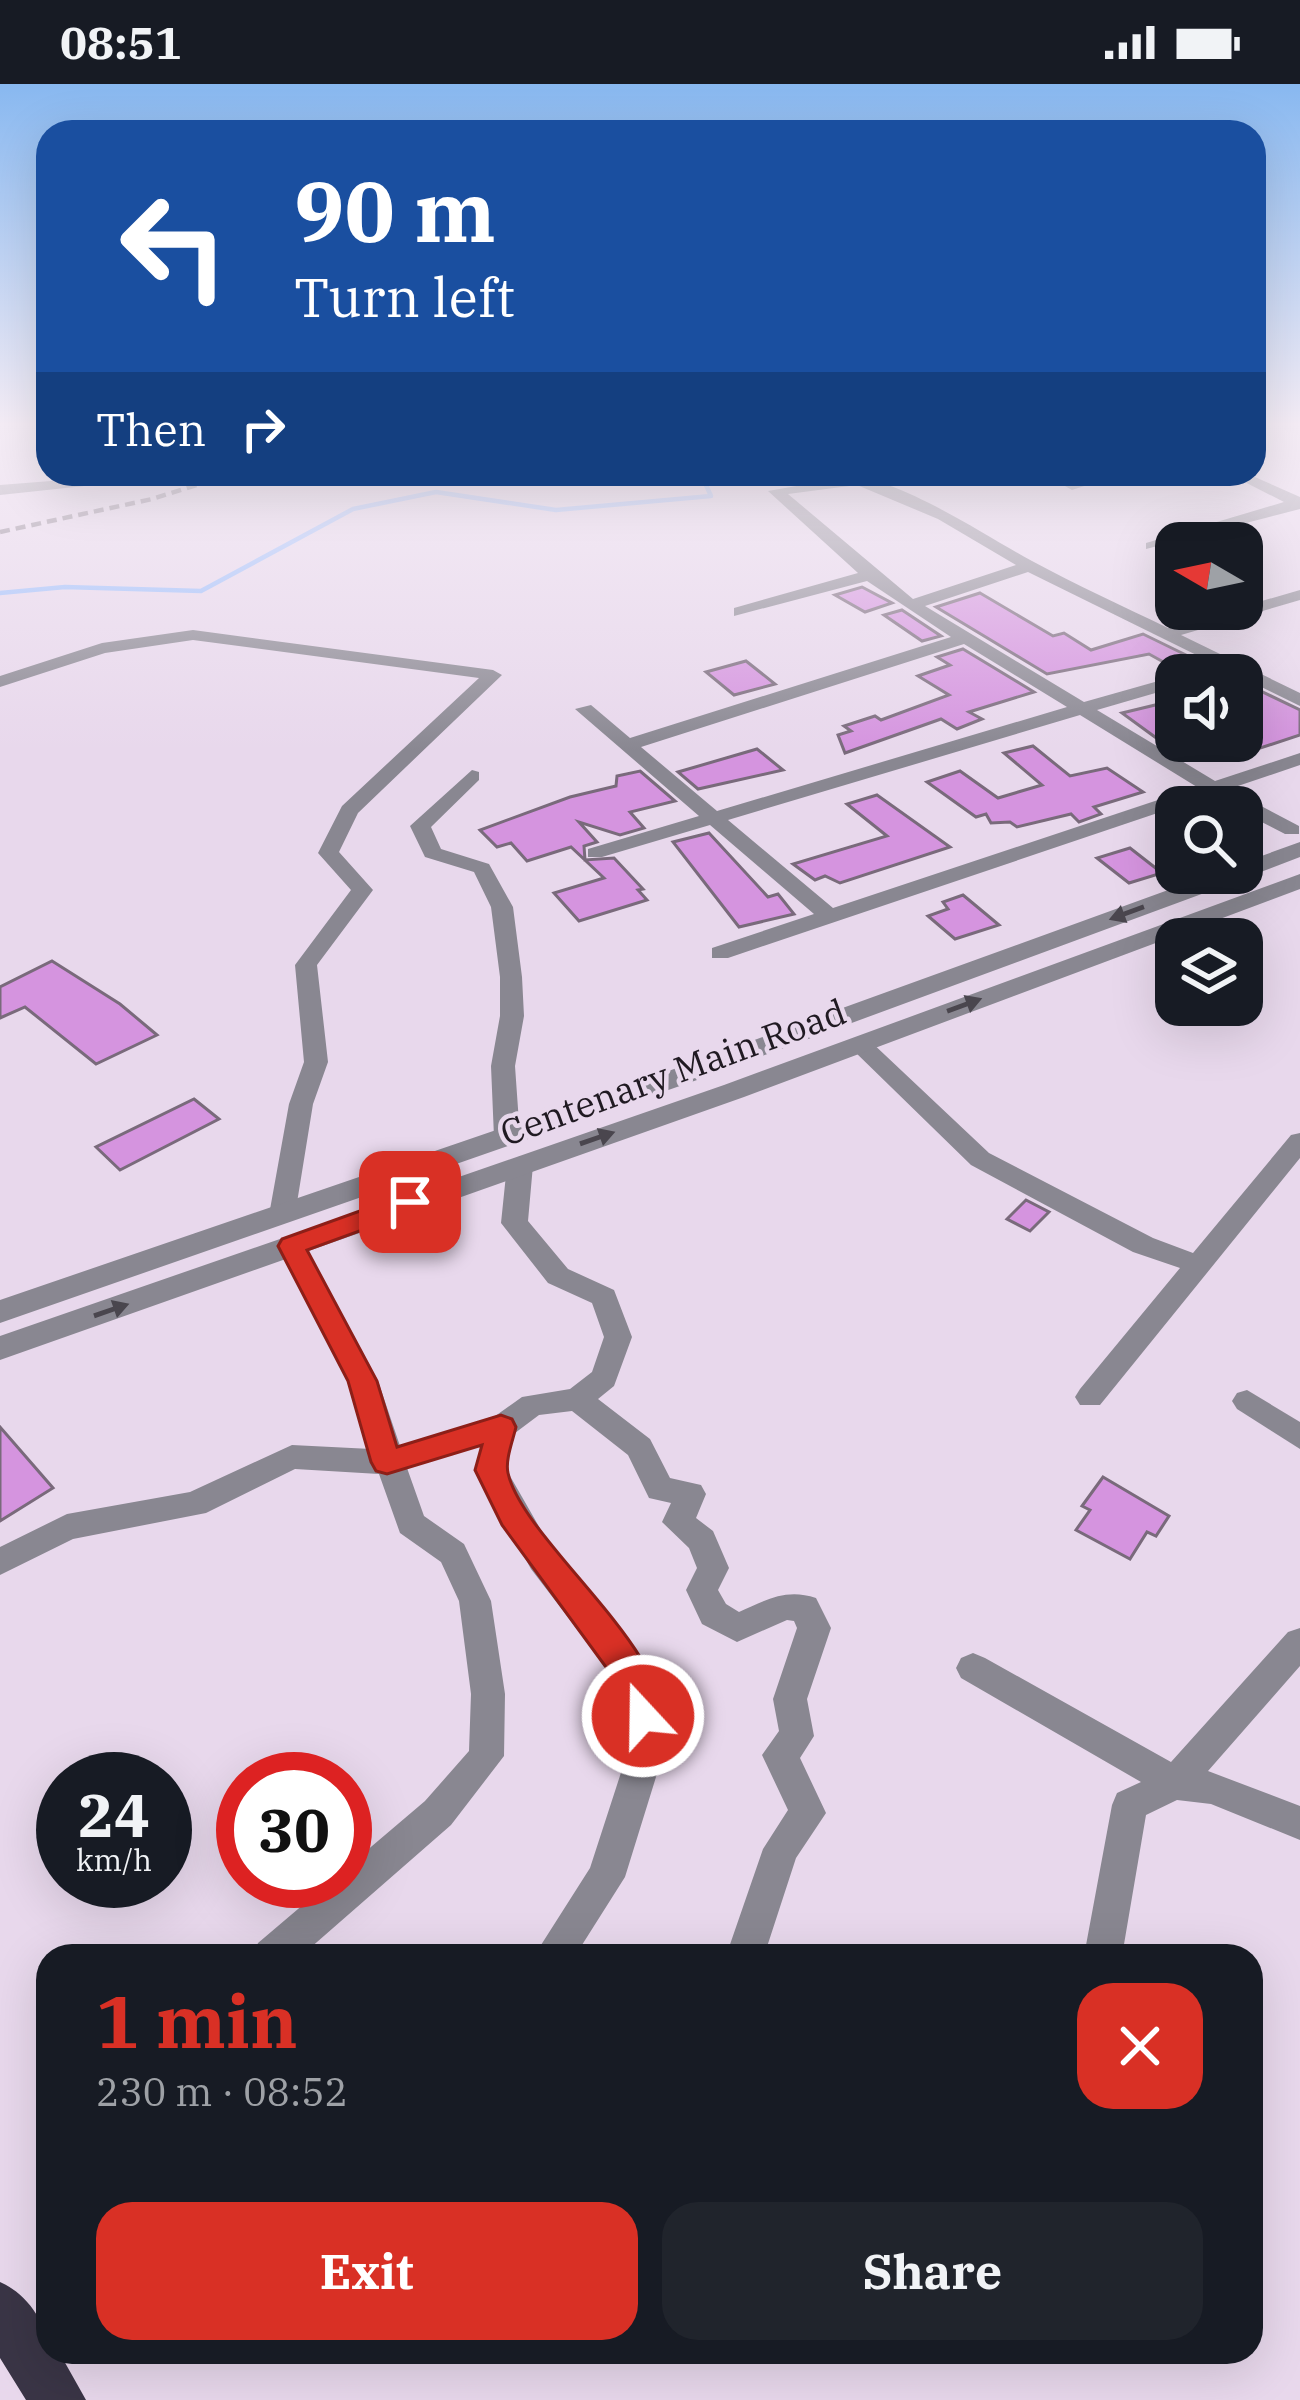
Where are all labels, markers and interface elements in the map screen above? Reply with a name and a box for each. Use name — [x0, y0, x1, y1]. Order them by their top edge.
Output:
text: 08:51 — [60, 13, 182, 71]
text: 90 m — [294, 156, 496, 265]
icon: left — [96, 168, 252, 324]
text: Turn left — [294, 262, 515, 332]
icon: right — [230, 396, 296, 462]
text: Then — [96, 400, 206, 458]
north arrow — [1155, 522, 1263, 630]
map controls — [1155, 522, 1263, 1026]
button: sound — [1155, 654, 1263, 762]
button: search — [1155, 786, 1263, 894]
one-way arrow — [1109, 905, 1145, 923]
button: layers — [1155, 918, 1263, 1026]
street label: Centenary Main Road — [494, 987, 852, 1156]
one-way arrow — [946, 995, 982, 1014]
one-way arrow — [579, 1128, 615, 1146]
pin — [359, 1151, 461, 1253]
icon: arrive — [377, 1169, 443, 1235]
one-way arrow — [93, 1300, 129, 1318]
position arrow — [580, 1653, 706, 1779]
speed limit sign: 30 — [216, 1752, 372, 1908]
text: 24 — [78, 1775, 150, 1854]
text: km/h — [76, 1840, 152, 1879]
text: 1 min — [96, 1974, 298, 2068]
button: close — [1077, 1983, 1203, 2109]
text: 230 m · 08:52 — [96, 2066, 348, 2117]
button: Exit — [96, 2202, 638, 2340]
button: Share — [662, 2202, 1203, 2340]

